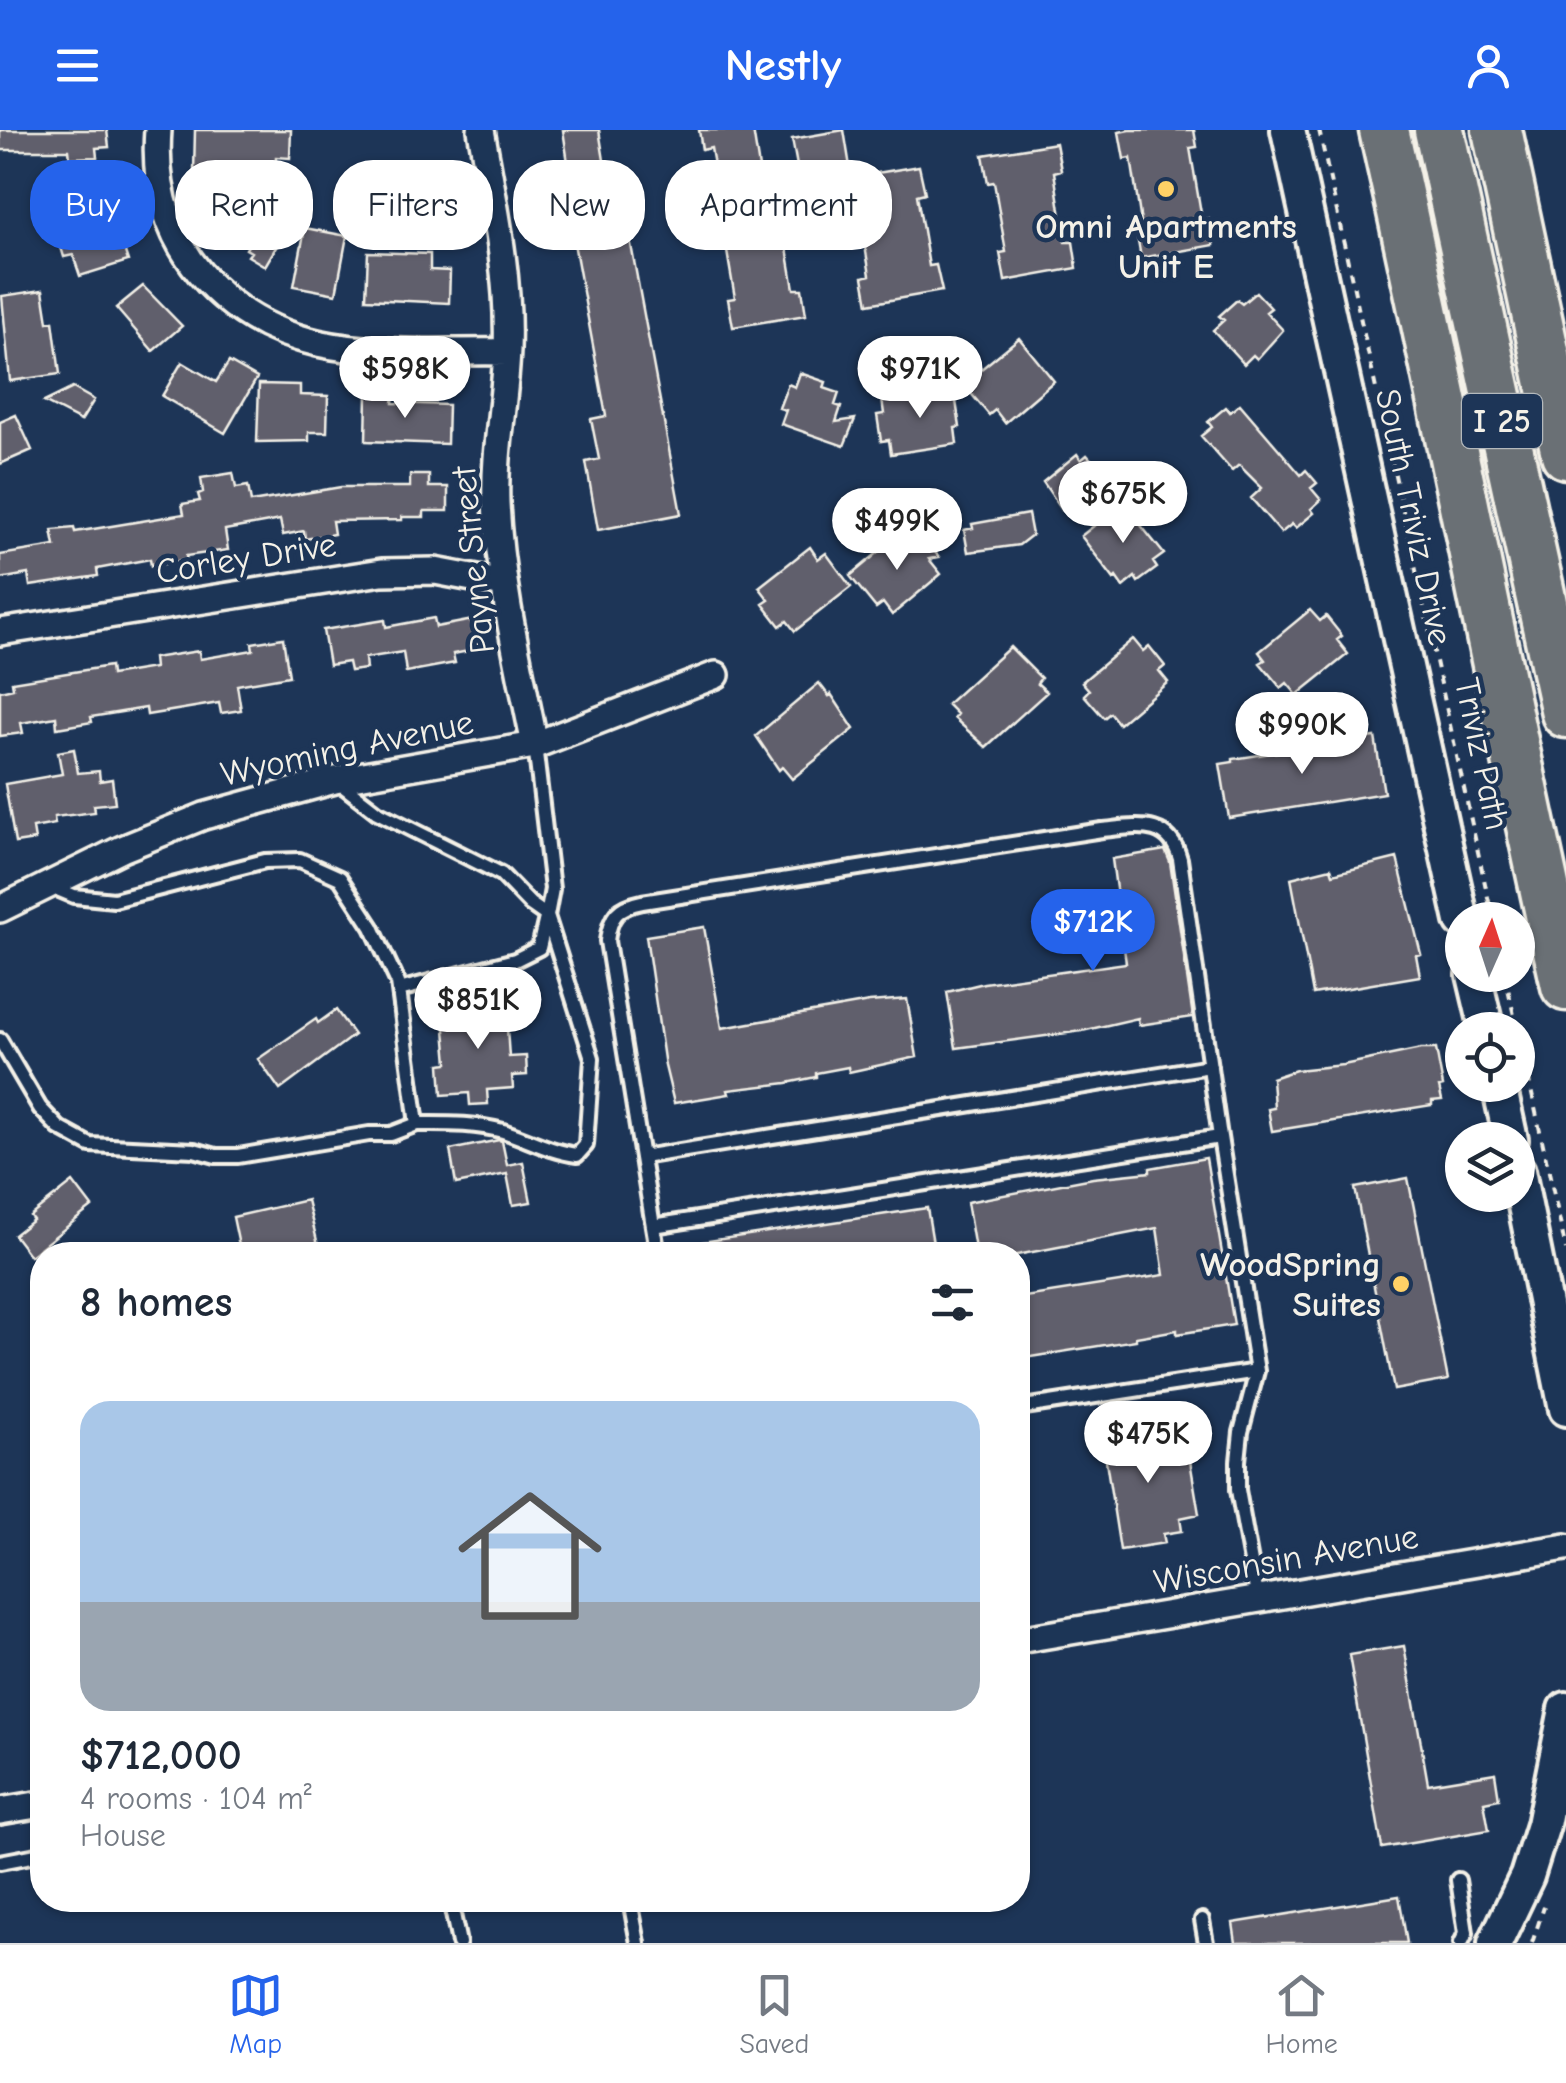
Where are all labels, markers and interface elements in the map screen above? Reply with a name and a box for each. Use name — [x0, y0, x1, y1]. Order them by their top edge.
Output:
icon: menu — [50, 38, 105, 93]
icon: person — [1461, 38, 1516, 93]
text: Nestly — [725, 39, 841, 91]
chip: Buy — [30, 160, 155, 250]
chip: Rent — [175, 160, 313, 250]
chip: Filters — [333, 160, 493, 250]
chip: New — [513, 160, 645, 250]
chip: Apartment — [665, 160, 892, 250]
marker: Omni Apartments Unit E — [1155, 178, 1177, 200]
place label: Omni Apartments Unit E — [1035, 206, 1297, 287]
pin: $598K — [335, 336, 475, 421]
pin: $971K — [850, 336, 990, 421]
text: $598K — [361, 350, 449, 387]
text: $971K — [880, 350, 961, 387]
street label: South Triviz Drive — [1367, 385, 1461, 649]
road number: I 25 — [1462, 394, 1542, 448]
pin: $675K — [1053, 461, 1193, 546]
street label: Payne Street — [443, 463, 503, 656]
text: $675K — [1080, 475, 1166, 512]
pin: $499K — [827, 488, 967, 573]
text: $499K — [854, 502, 940, 539]
street label: Corley Drive — [153, 524, 339, 592]
street label: Triviz Path — [1446, 674, 1518, 834]
pin: $990K — [1232, 692, 1372, 777]
street label: Wyoming Avenue — [217, 701, 477, 795]
text: $990K — [1257, 706, 1347, 743]
pin: $712K — [1023, 889, 1163, 974]
north arrow — [1445, 902, 1535, 992]
map controls — [1445, 902, 1535, 1212]
text: $712K — [1053, 903, 1133, 940]
pin: $851K — [408, 967, 548, 1052]
text: $851K — [436, 981, 520, 1018]
button: locate — [1445, 1012, 1535, 1102]
button: layers — [1445, 1122, 1535, 1212]
place label: WoodSpring Suites — [1200, 1244, 1381, 1325]
marker: WoodSpring Suites — [1390, 1273, 1412, 1295]
icon: filters — [925, 1275, 980, 1330]
text: 8 homes — [80, 1278, 232, 1327]
pin: $475K — [1078, 1401, 1218, 1486]
text: $475K — [1106, 1415, 1190, 1452]
icon: home — [440, 1466, 620, 1646]
street label: Wisconsin Avenue — [1151, 1516, 1421, 1602]
text: $712,000 — [80, 1731, 242, 1780]
text: 4 rooms · 104 m² — [80, 1780, 312, 1817]
text: House — [80, 1817, 166, 1854]
tab: Map — [228, 1968, 283, 2060]
tab: Saved — [739, 1968, 809, 2060]
tab: Home — [1266, 1968, 1338, 2060]

